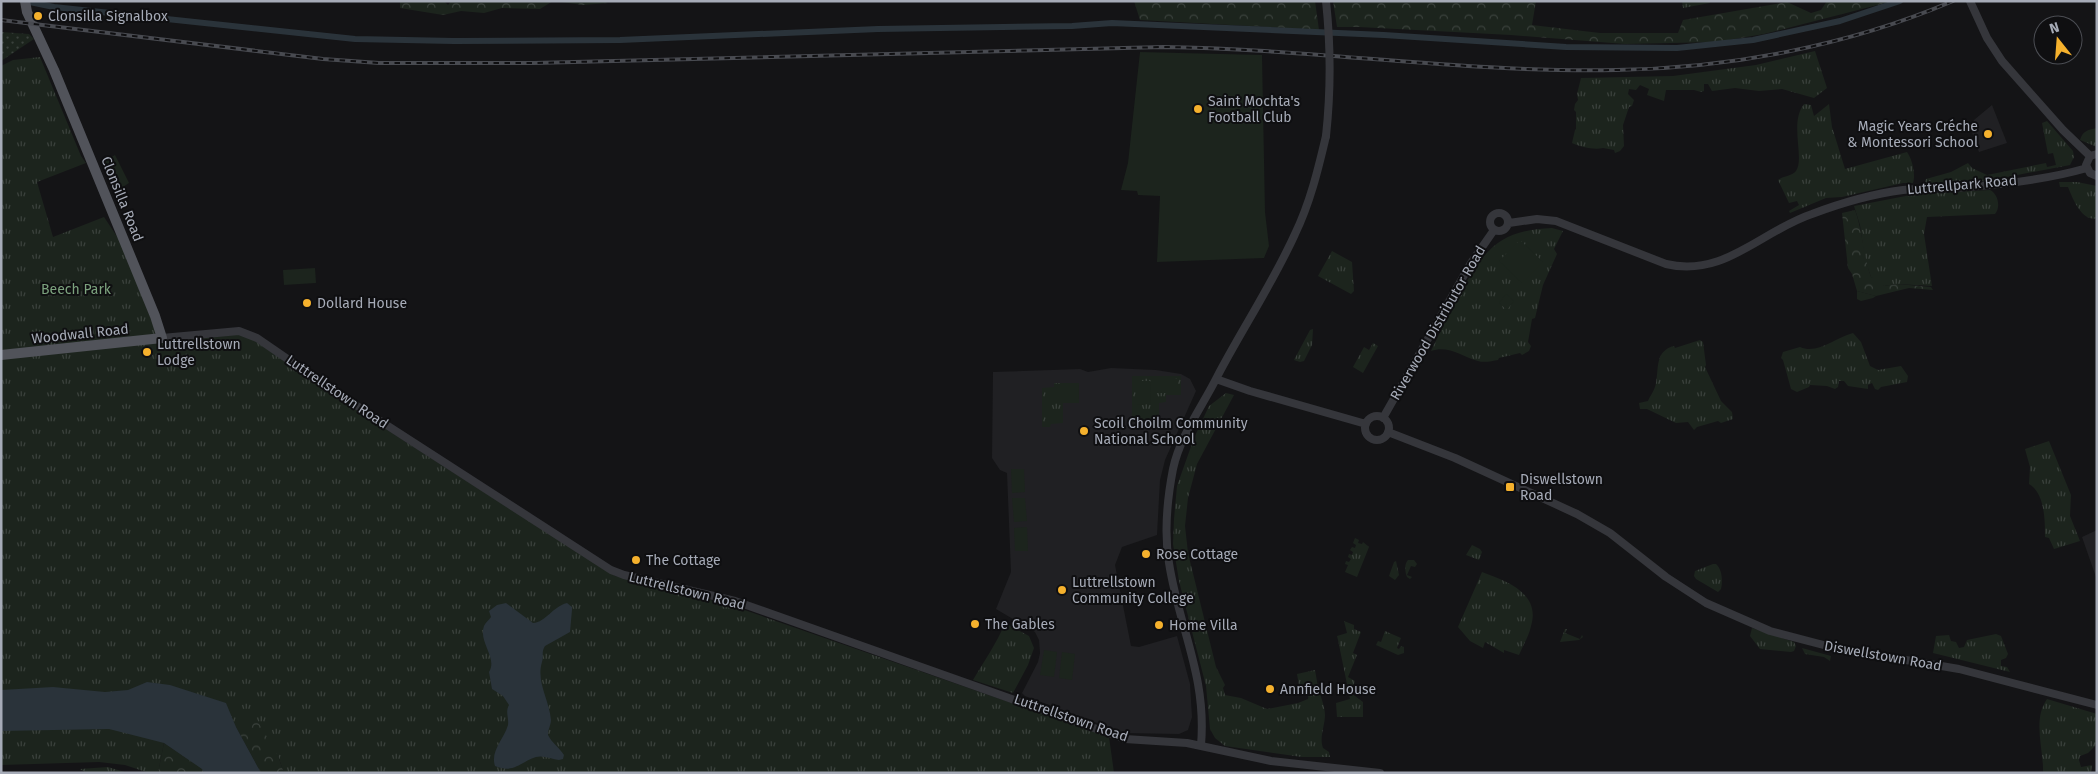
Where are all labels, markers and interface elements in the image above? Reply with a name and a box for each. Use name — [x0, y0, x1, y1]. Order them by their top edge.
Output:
place label: Clonsilla Signalbox — [48, 8, 168, 25]
marker: Clonsilla Signalbox — [32, 10, 44, 22]
north arrow — [2033, 15, 2083, 65]
text: N — [2047, 19, 2061, 38]
place label: Saint Mochta's Football Club — [1208, 93, 1300, 126]
marker: Saint Mochta's Football Club — [1192, 103, 1204, 115]
place label: Magic Years Créche & Montessori School — [1847, 118, 1978, 151]
marker: Magic Years Créche & Montessori School — [1982, 128, 1994, 140]
street label: Clonsilla Road — [97, 154, 147, 244]
street label: Luttrellpark Road — [1906, 172, 2018, 198]
street label: Riverwood Distributor Road — [1387, 243, 1489, 403]
park label: Beech Park — [41, 281, 112, 298]
place label: Dollard House — [317, 295, 407, 312]
marker: Dollard House — [301, 297, 313, 309]
street label: Woodwall Road — [31, 320, 129, 348]
place label: Luttrellstown Lodge — [157, 336, 241, 369]
marker: Luttrellstown Lodge — [141, 346, 153, 358]
street label: Luttrellstown Road — [283, 352, 391, 432]
place label: Scoil Choilm Community National School — [1094, 415, 1248, 448]
marker: Scoil Choilm Community National School — [1078, 425, 1090, 437]
place label: Diswellstown Road — [1520, 471, 1603, 504]
marker: Diswellstown Road — [1504, 481, 1516, 493]
place label: Rose Cottage — [1156, 546, 1238, 563]
marker: Rose Cottage — [1140, 548, 1152, 560]
place label: The Cottage — [646, 552, 721, 569]
marker: The Cottage — [630, 554, 642, 566]
street label: Luttrellstown Road — [627, 568, 747, 614]
place label: Luttrellstown Community College — [1072, 574, 1194, 607]
marker: Luttrellstown Community College — [1056, 584, 1068, 596]
place label: The Gables — [985, 616, 1055, 633]
place label: Home Villa — [1169, 617, 1238, 634]
marker: The Gables — [969, 618, 981, 630]
marker: Home Villa — [1153, 619, 1165, 631]
street label: Diswellstown Road — [1823, 637, 1943, 675]
place label: Annfield House — [1280, 681, 1376, 698]
marker: Annfield House — [1264, 683, 1276, 695]
street label: Luttrellstown Road — [1012, 690, 1130, 746]

